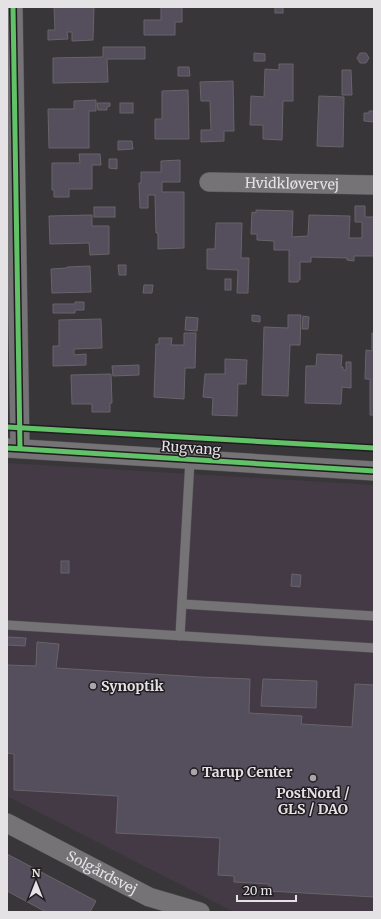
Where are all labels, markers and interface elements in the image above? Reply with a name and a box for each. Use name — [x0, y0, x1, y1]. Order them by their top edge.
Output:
street label: Hvidkløvervej — [245, 174, 339, 193]
street label: Rugvang — [160, 437, 222, 459]
place label: Synoptik — [101, 677, 165, 695]
marker: Synoptik — [88, 681, 98, 691]
place label: Tarup Center — [202, 763, 293, 781]
marker: Tarup Center — [189, 767, 199, 777]
marker: PostNord / GLS / DAO — [308, 773, 318, 783]
place label: PostNord / GLS / DAO — [276, 784, 350, 818]
street label: Solgårdsvej — [63, 847, 140, 898]
north arrow — [16, 863, 56, 903]
text: N — [32, 866, 41, 880]
scale bar — [237, 877, 296, 903]
text: 20 m — [243, 883, 272, 898]

